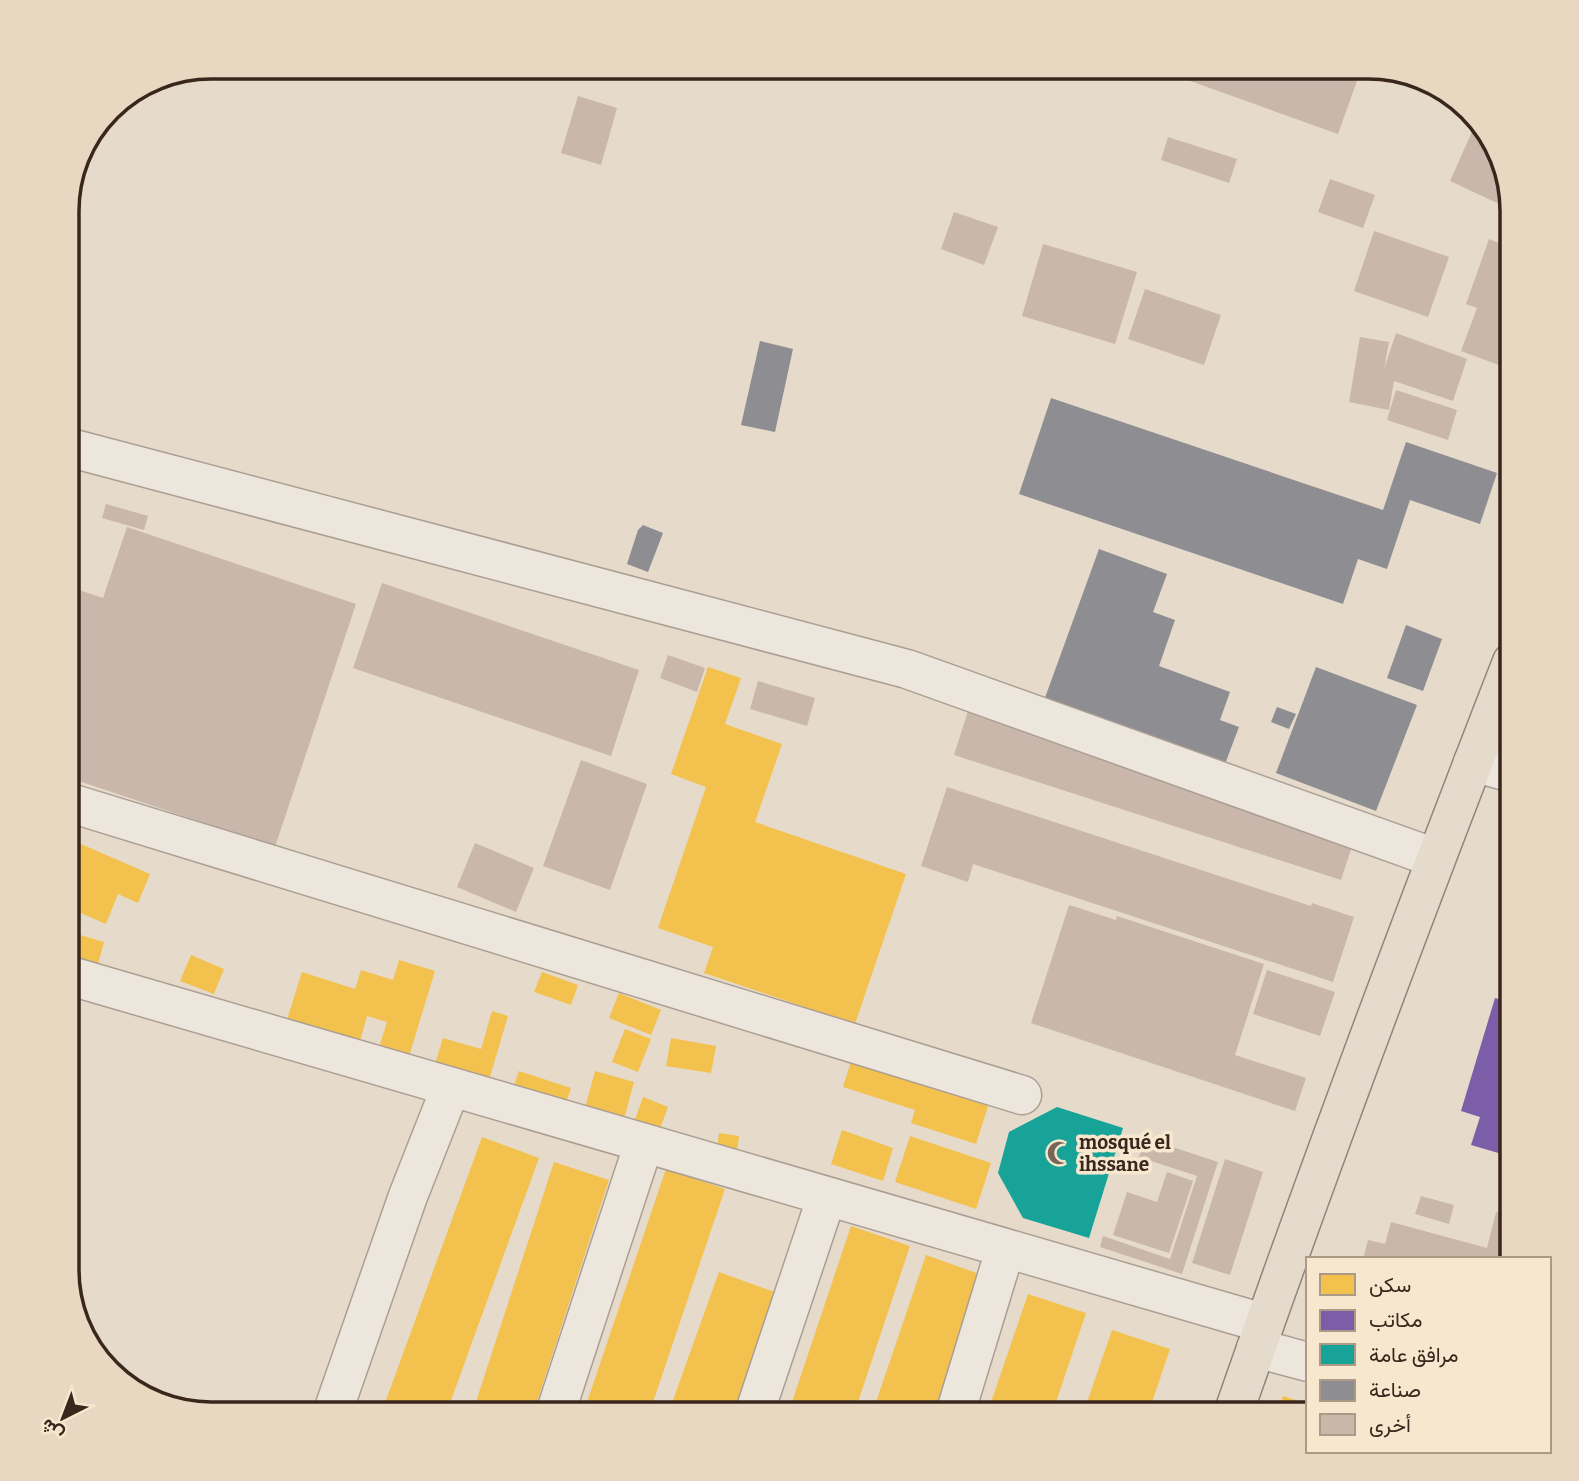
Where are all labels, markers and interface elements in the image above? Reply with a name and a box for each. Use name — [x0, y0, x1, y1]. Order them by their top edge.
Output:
place label: mosqué el ihssane — [1079, 1131, 1171, 1176]
mosque icon: mosqué el ihssane — [1045, 1139, 1073, 1167]
legend — [1306, 1257, 1551, 1453]
text: سكن — [1369, 1272, 1411, 1298]
text: مكاتب — [1369, 1307, 1422, 1333]
text: مرافق عامة — [1369, 1342, 1459, 1368]
text: صناعة — [1369, 1377, 1421, 1403]
north arrow — [28, 1383, 98, 1453]
text: أخرى — [1369, 1412, 1411, 1438]
text: ش — [36, 1414, 68, 1446]

